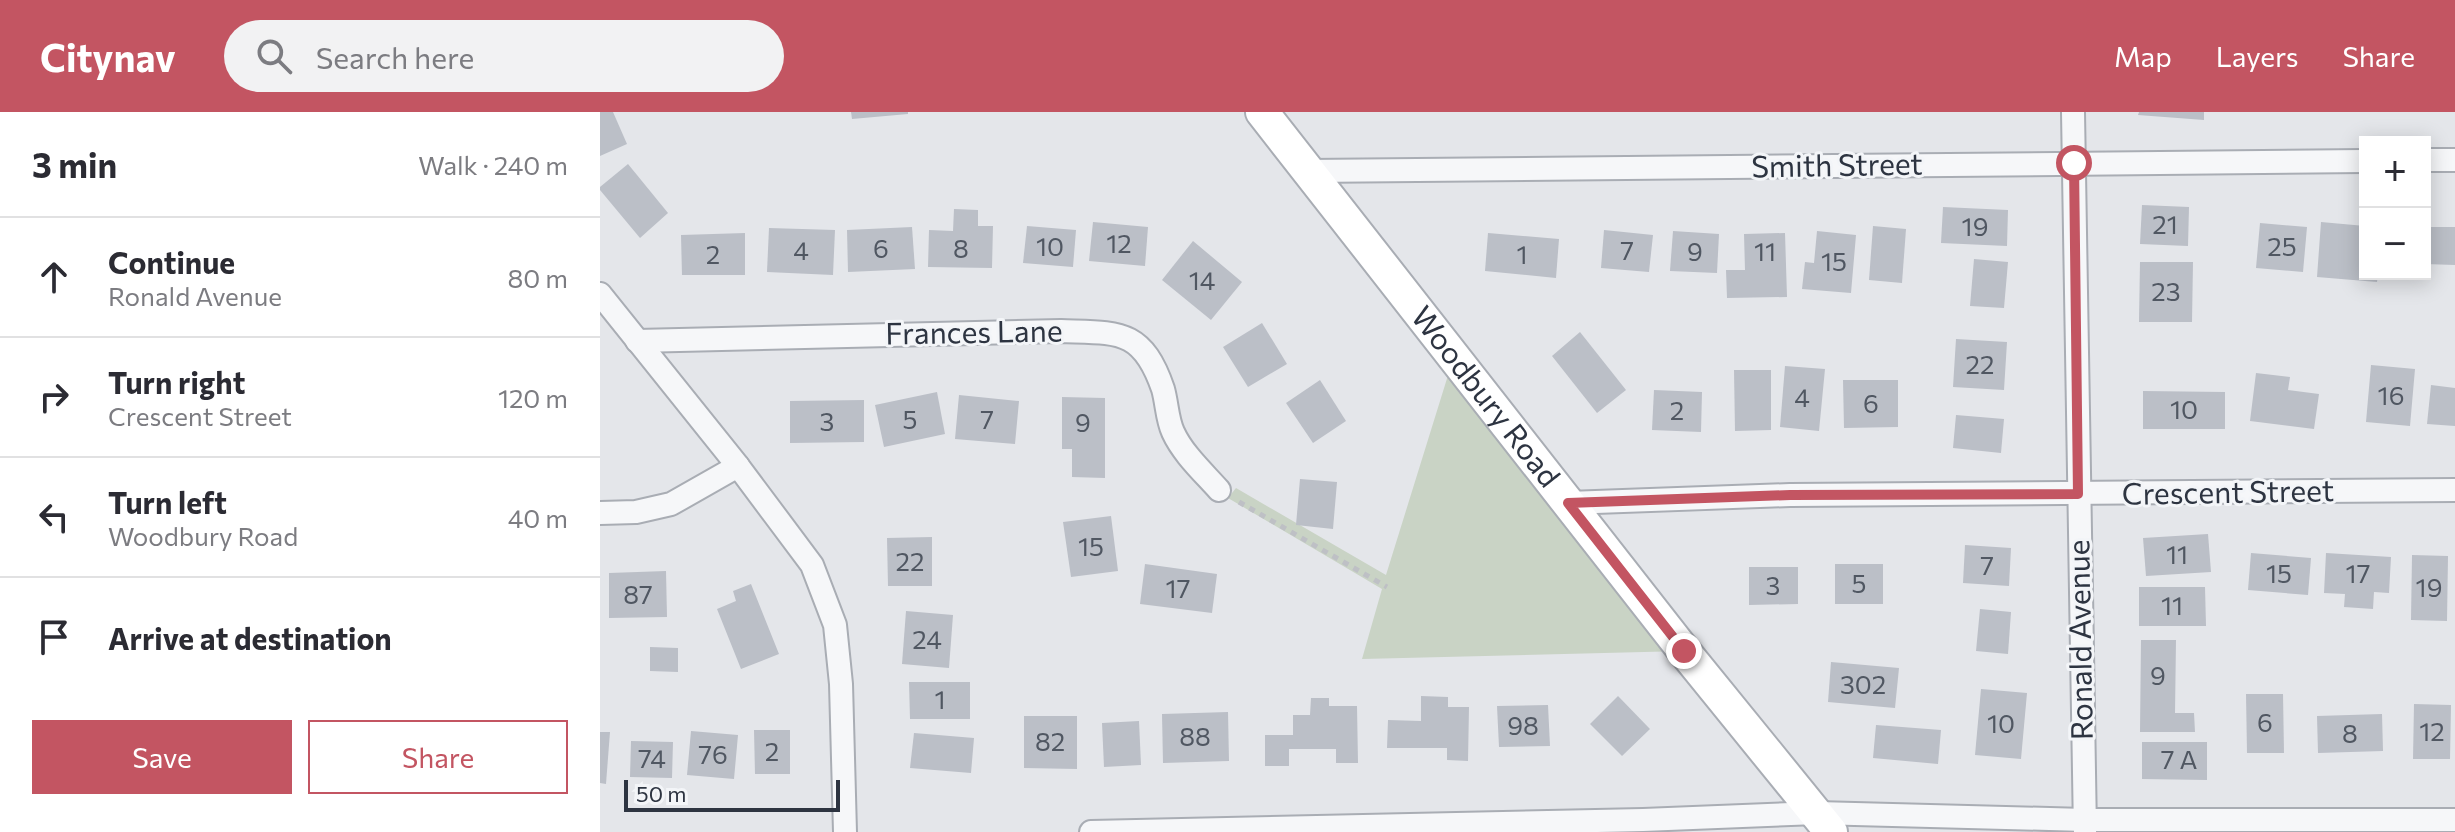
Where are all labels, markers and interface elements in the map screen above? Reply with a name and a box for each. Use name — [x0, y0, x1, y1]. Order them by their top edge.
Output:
search box — [224, 20, 784, 92]
text: Citynav — [40, 33, 176, 80]
icon: search — [252, 34, 296, 78]
text: Search here — [316, 38, 474, 75]
text: Map — [2114, 39, 2172, 73]
text: Layers — [2216, 39, 2298, 73]
text: Share — [2342, 39, 2415, 73]
map controls — [2359, 136, 2431, 280]
button: + — [2359, 136, 2431, 208]
text: 3 min — [32, 143, 117, 185]
street label: Smith Street — [1751, 144, 1923, 183]
route start — [2056, 145, 2092, 181]
text: Walk · 240 m — [418, 149, 568, 180]
house number: 21 — [2152, 208, 2178, 239]
button: − — [2359, 208, 2431, 280]
house number: 19 — [1962, 210, 1988, 241]
house number: 12 — [1106, 227, 1132, 258]
house number: 10 — [1036, 230, 1064, 261]
house number: 25 — [2267, 230, 2297, 261]
house number: 6 — [873, 232, 889, 263]
house number: 8 — [953, 232, 969, 263]
house number: 4 — [793, 234, 809, 265]
house number: 7 — [1620, 234, 1634, 265]
house number: 9 — [1687, 235, 1703, 266]
house number: 11 — [1754, 235, 1776, 266]
house number: 2 — [706, 238, 720, 269]
house number: 1 — [1516, 238, 1528, 269]
text: Continue — [108, 243, 235, 280]
house number: 15 — [1821, 245, 1847, 276]
icon: ahead — [32, 255, 76, 299]
text: 80 m — [508, 262, 568, 293]
house number: 14 — [1189, 264, 1215, 295]
house number: 23 — [2151, 275, 2181, 306]
text: Ronald Avenue — [108, 280, 282, 311]
street label: Woodbury Road — [1405, 298, 1569, 493]
street label: Frances Lane — [885, 310, 1063, 351]
house number: 22 — [1966, 348, 1994, 379]
text: Turn right — [108, 363, 245, 400]
icon: right — [32, 375, 76, 419]
house number: 16 — [2378, 379, 2404, 410]
house number: 4 — [1794, 381, 1810, 412]
text: 120 m — [498, 382, 568, 413]
house number: 6 — [1863, 387, 1879, 418]
house number: 10 — [2170, 393, 2198, 424]
house number: 2 — [1670, 394, 1684, 425]
text: Crescent Street — [108, 400, 292, 431]
house number: 5 — [903, 403, 917, 434]
house number: 7 — [980, 403, 994, 434]
house number: 3 — [820, 405, 834, 436]
house number: 9 — [1075, 406, 1091, 437]
street label: Crescent Street — [2122, 470, 2334, 511]
text: Turn left — [108, 483, 227, 520]
icon: left — [32, 495, 76, 539]
text: 40 m — [508, 502, 568, 533]
text: Woodbury Road — [108, 520, 298, 551]
house number: 15 — [1078, 530, 1104, 561]
house number: 11 — [2166, 538, 2188, 569]
street label: Ronald Avenue — [2058, 539, 2099, 741]
house number: 22 — [896, 545, 924, 576]
house number: 7 — [1980, 549, 1994, 580]
house number: 15 — [2266, 557, 2292, 588]
house number: 17 — [2346, 557, 2370, 588]
house number: 5 — [1852, 567, 1866, 598]
house number: 3 — [1766, 569, 1780, 600]
house number: 19 — [2416, 571, 2442, 602]
house number: 17 — [1166, 572, 1190, 603]
house number: 87 — [623, 578, 653, 609]
house number: 11 — [2161, 589, 2183, 620]
icon: arrive — [32, 615, 76, 659]
text: Arrive at destination — [108, 619, 392, 656]
house number: 24 — [912, 623, 942, 654]
route end — [1666, 633, 1702, 669]
house number: 9 — [2150, 659, 2166, 690]
house number: 302 — [1840, 668, 1886, 699]
house number: 1 — [934, 683, 946, 714]
house number: 6 — [2257, 706, 2273, 737]
house number: 10 — [1987, 707, 2015, 738]
house number: 98 — [1507, 709, 1539, 740]
house number: 12 — [2419, 715, 2445, 746]
house number: 8 — [2342, 717, 2358, 748]
button: Save — [32, 720, 292, 794]
button: Share — [308, 720, 568, 794]
house number: 88 — [1179, 720, 1211, 751]
house number: 82 — [1035, 725, 1065, 756]
house number: 2 — [765, 735, 779, 766]
house number: 76 — [698, 738, 728, 769]
house number: 74 — [638, 742, 666, 773]
house number: 7 A — [2161, 743, 2197, 774]
scale bar — [624, 776, 840, 812]
text: 50 m — [636, 780, 686, 807]

